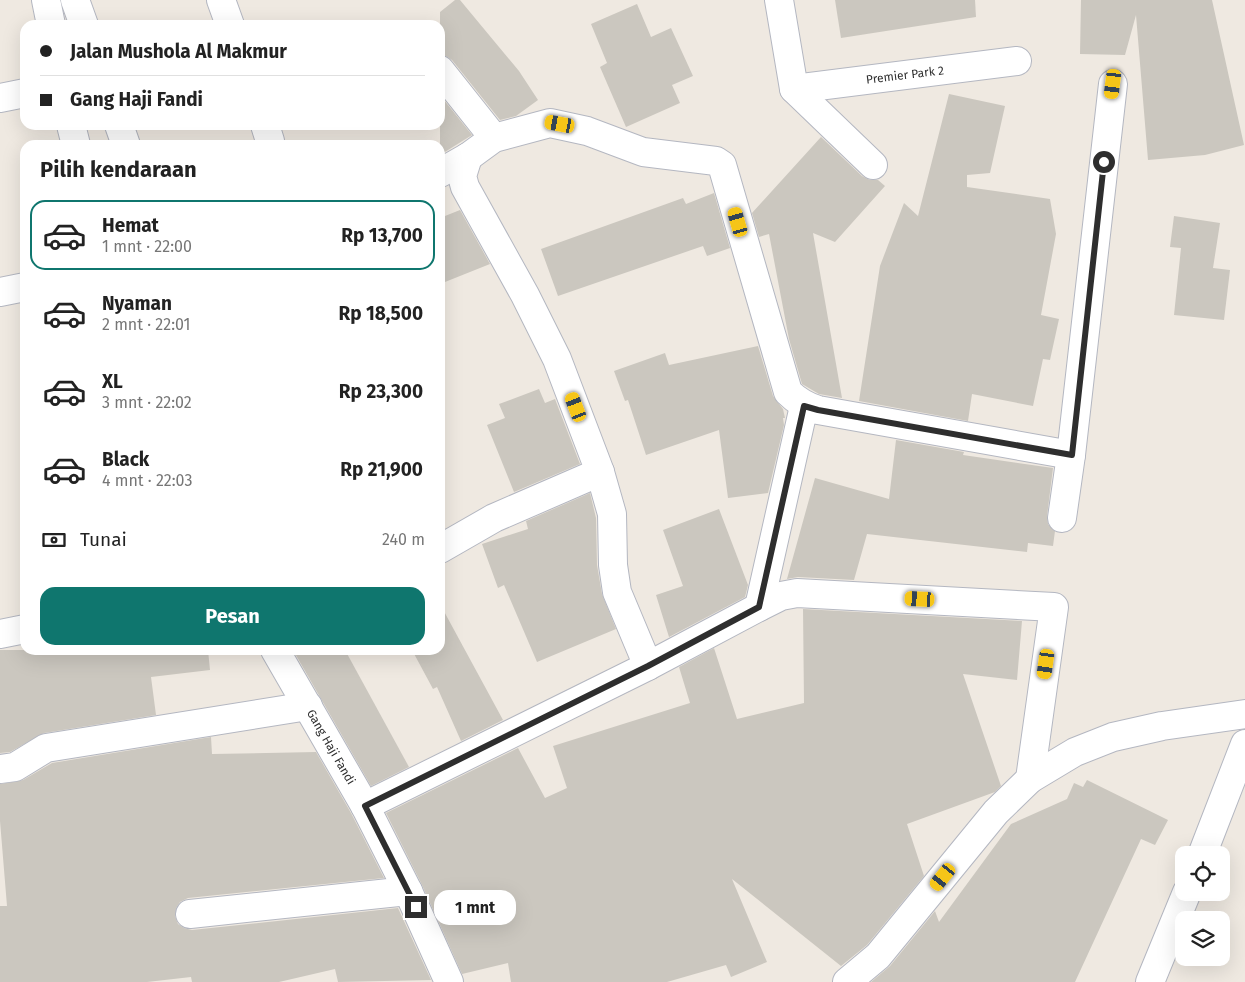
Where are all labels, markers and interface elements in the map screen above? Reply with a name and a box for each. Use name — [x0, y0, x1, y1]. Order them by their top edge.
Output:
text: Jalan Mushola Al Makmur — [70, 40, 287, 63]
street label: Premier Park 2 — [865, 63, 945, 87]
car — [1103, 68, 1122, 100]
text: Gang Haji Fandi — [70, 88, 203, 111]
car — [543, 114, 576, 134]
route start — [1093, 151, 1115, 173]
text: Pilih kendaraan — [40, 156, 197, 183]
car — [726, 206, 749, 238]
icon: car — [42, 213, 87, 258]
text: Hemat — [102, 214, 159, 237]
text: Rp 13,700 — [341, 224, 423, 247]
text: 1 mnt · 22:00 — [102, 237, 192, 256]
icon: car — [42, 291, 87, 336]
text: Nyaman — [102, 292, 172, 315]
text: Rp 18,500 — [338, 302, 423, 325]
text: 2 mnt · 22:01 — [102, 315, 190, 334]
icon: car — [42, 369, 87, 414]
text: XL — [102, 370, 123, 393]
text: Rp 23,300 — [339, 380, 423, 403]
car — [563, 390, 588, 424]
text: 3 mnt · 22:02 — [102, 393, 192, 412]
icon: car — [42, 447, 87, 492]
text: Black — [102, 448, 149, 471]
text: Rp 21,900 — [340, 458, 423, 481]
text: 4 mnt · 22:03 — [102, 471, 192, 490]
icon: cash — [40, 526, 68, 554]
text: Tunai — [80, 528, 127, 551]
text: 240 m — [382, 530, 425, 549]
button: Pesan — [40, 587, 425, 645]
car — [904, 591, 935, 607]
car — [1036, 648, 1055, 680]
street label: Gang Haji Fandi — [304, 707, 358, 787]
map controls — [1175, 846, 1230, 966]
button: locate — [1175, 846, 1230, 901]
car — [927, 861, 958, 893]
callout: 1 mnt — [434, 890, 516, 924]
route end — [405, 896, 427, 918]
text: 1 mnt — [455, 898, 495, 917]
button: layers — [1175, 911, 1230, 966]

